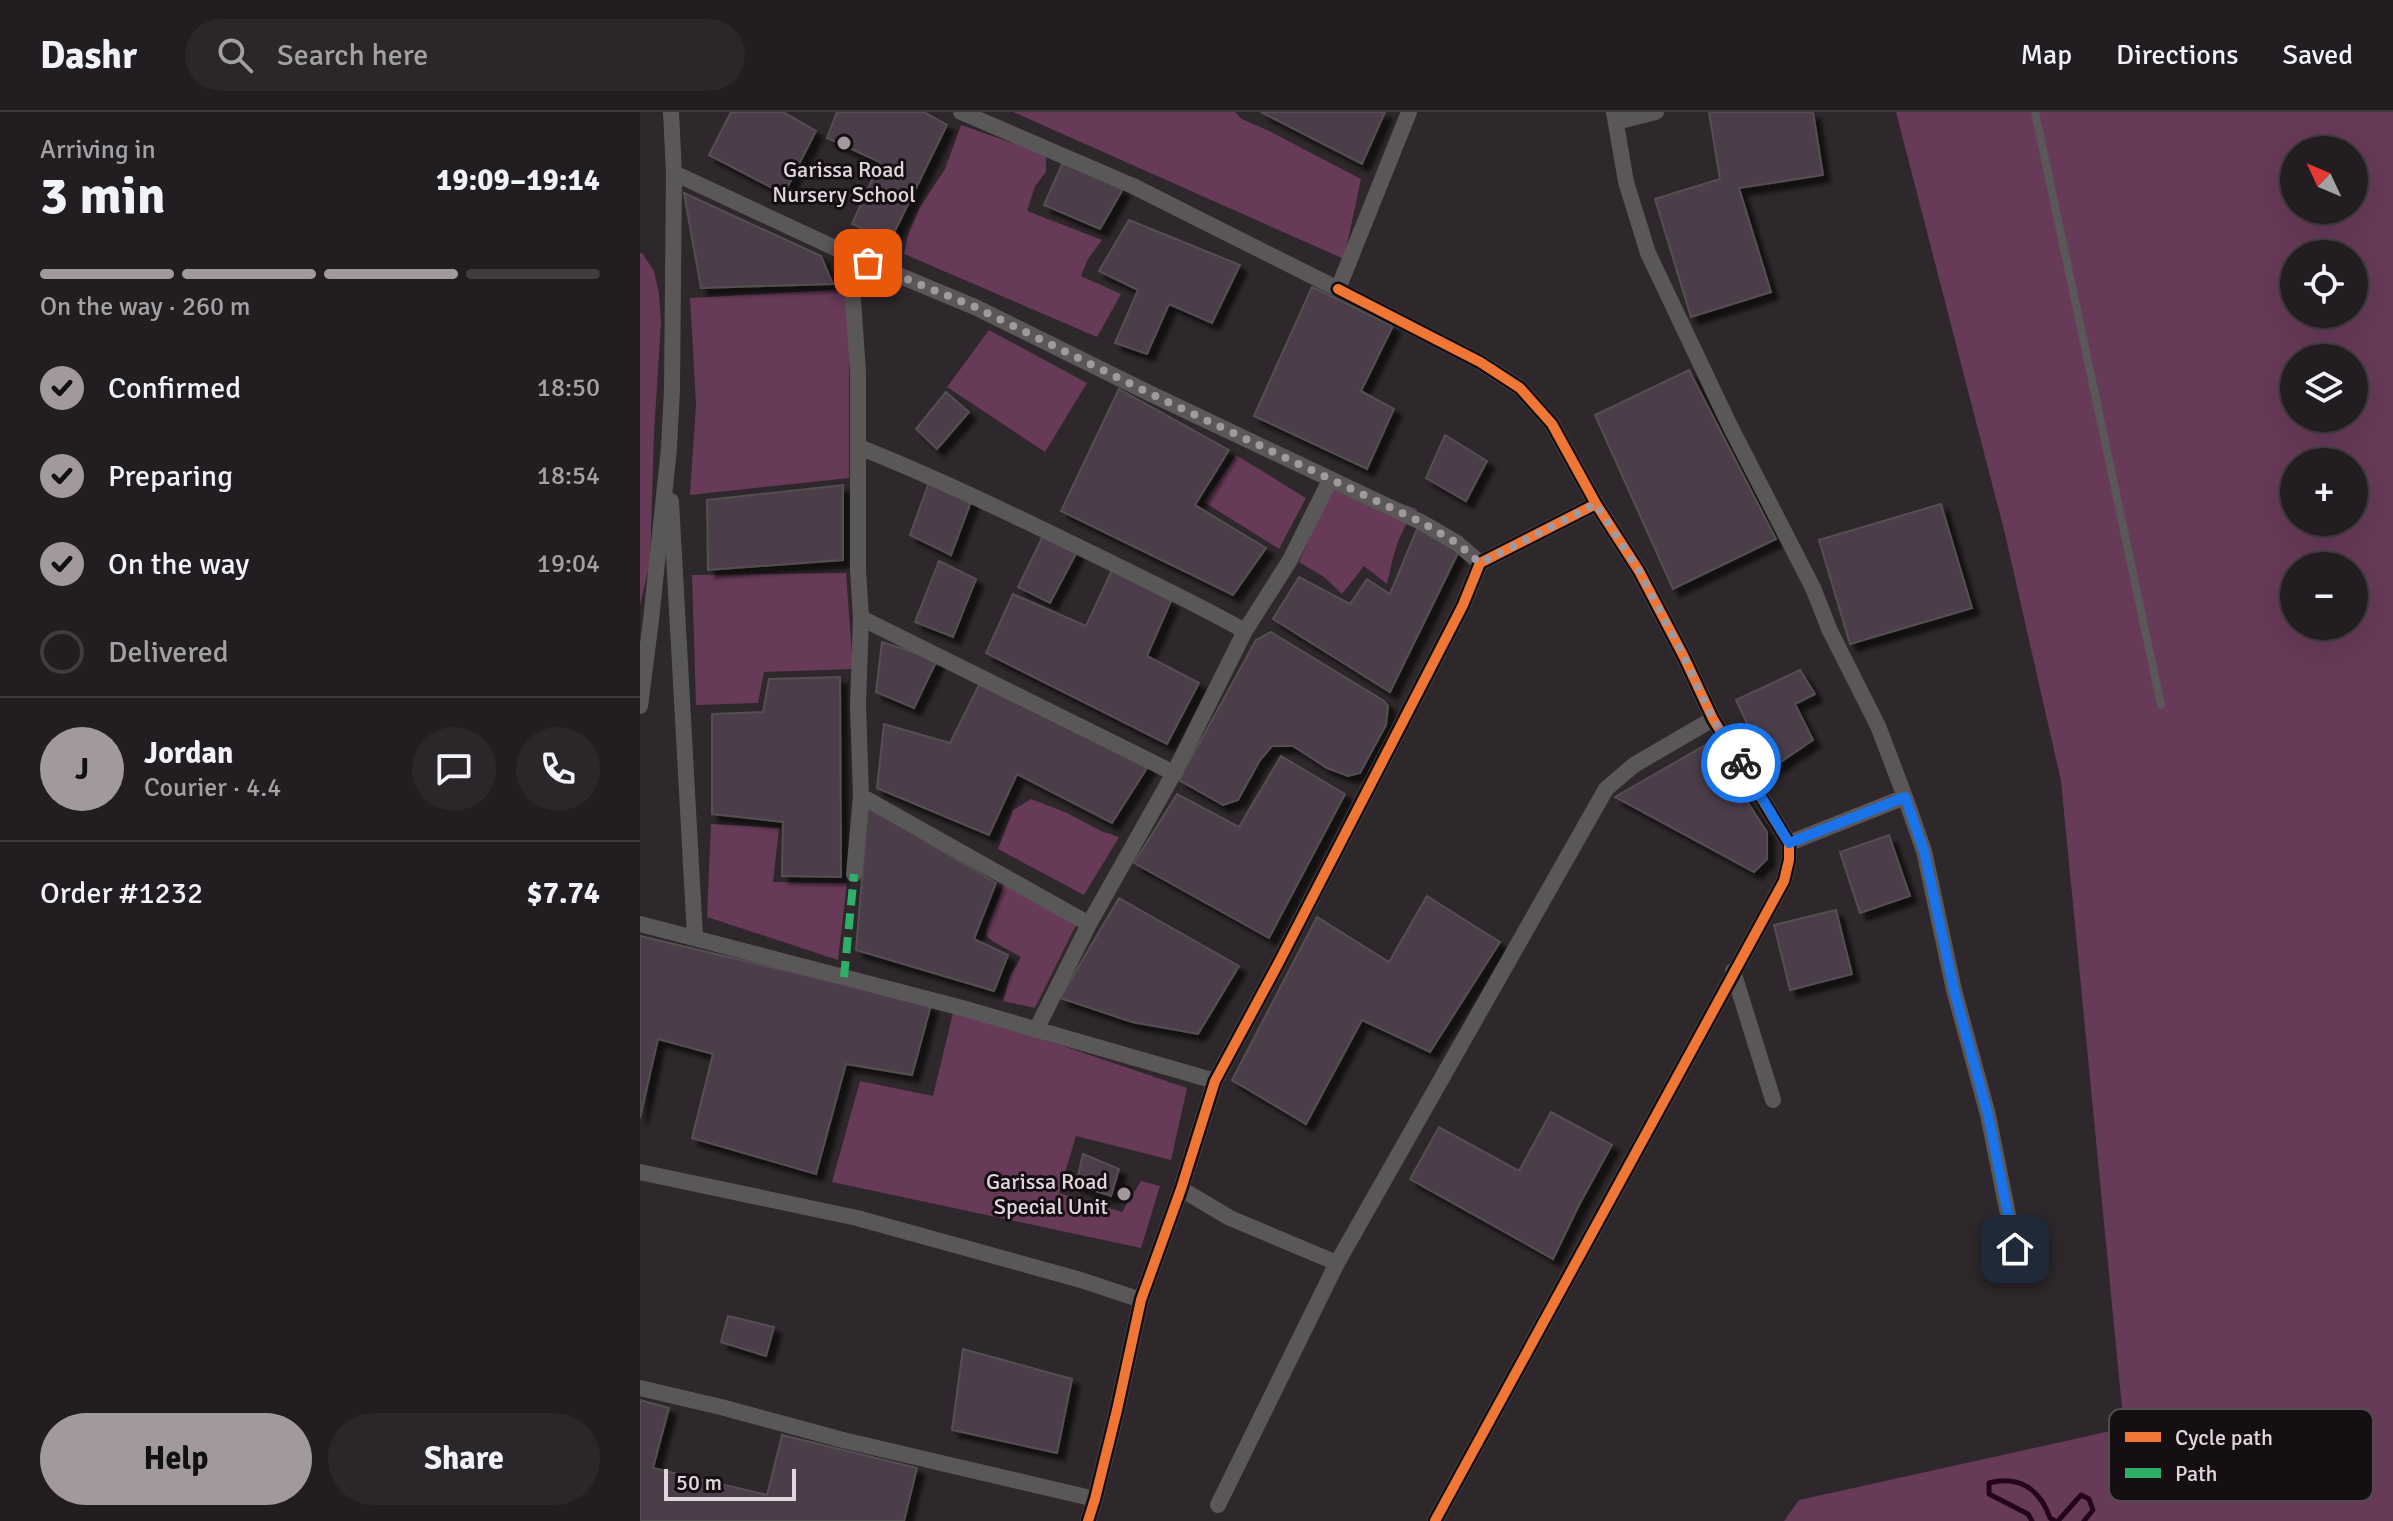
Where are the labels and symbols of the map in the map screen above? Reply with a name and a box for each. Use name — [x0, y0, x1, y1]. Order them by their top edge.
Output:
marker: Garissa Road Nursery School — [835, 134, 853, 152]
north arrow — [2280, 136, 2368, 224]
place label: Garissa Road Nursery School — [772, 156, 916, 208]
pin — [834, 229, 902, 297]
courier — [1701, 723, 1781, 803]
place label: Garissa Road Special Unit — [986, 1168, 1108, 1220]
marker: Garissa Road Special Unit — [1115, 1185, 1133, 1203]
pin — [1981, 1215, 2049, 1283]
legend — [2109, 1409, 2373, 1501]
text: Cycle path — [2175, 1424, 2273, 1451]
text: Path — [2175, 1460, 2218, 1487]
scale bar — [664, 1465, 796, 1501]

